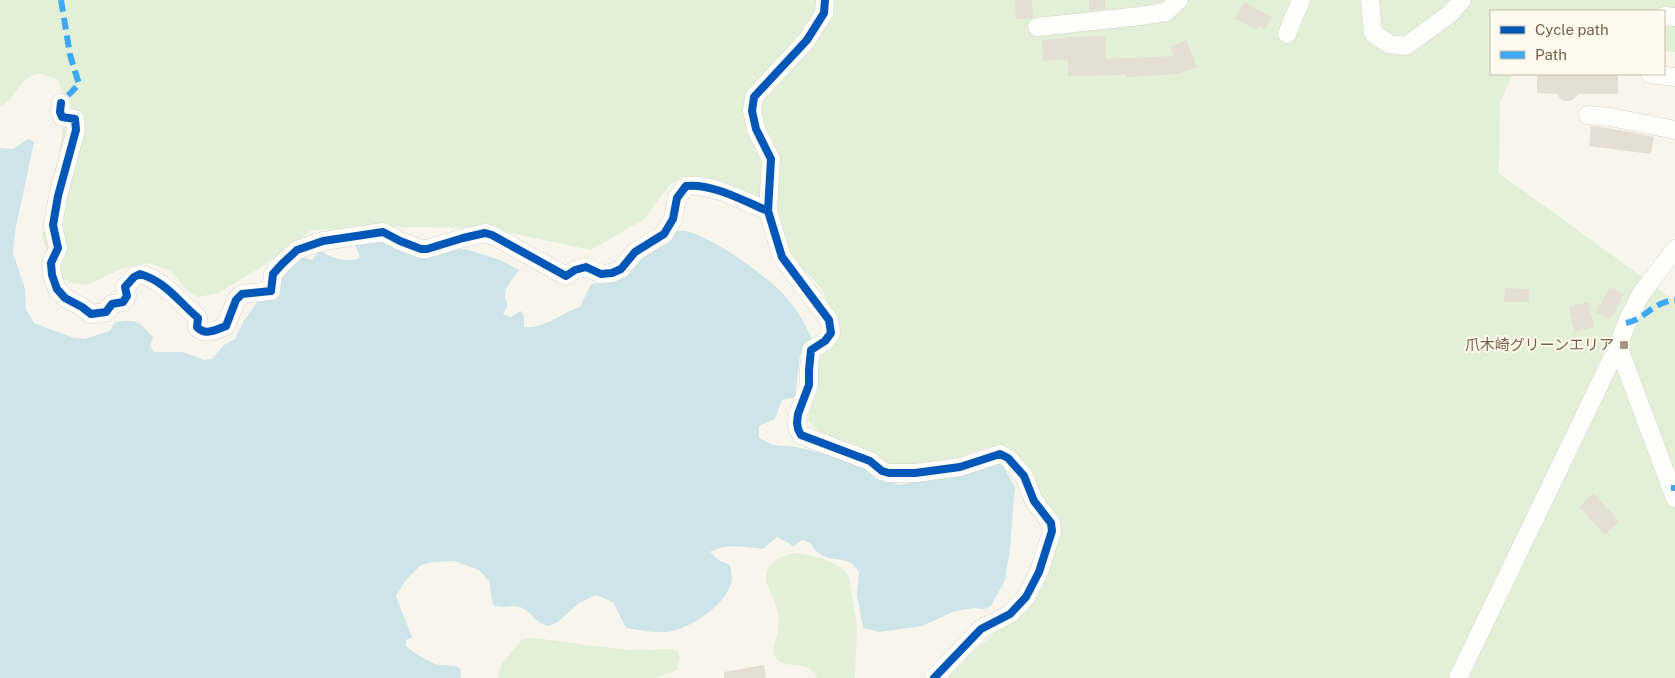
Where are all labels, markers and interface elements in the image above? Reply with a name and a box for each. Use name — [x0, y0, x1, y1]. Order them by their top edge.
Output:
legend — [1490, 10, 1665, 75]
text: Cycle path — [1535, 21, 1609, 38]
text: Path — [1535, 46, 1567, 63]
place label: 爪木崎グリーンエリア — [1465, 336, 1614, 353]
marker: 爪木崎グリーンエリア — [1618, 339, 1630, 351]

